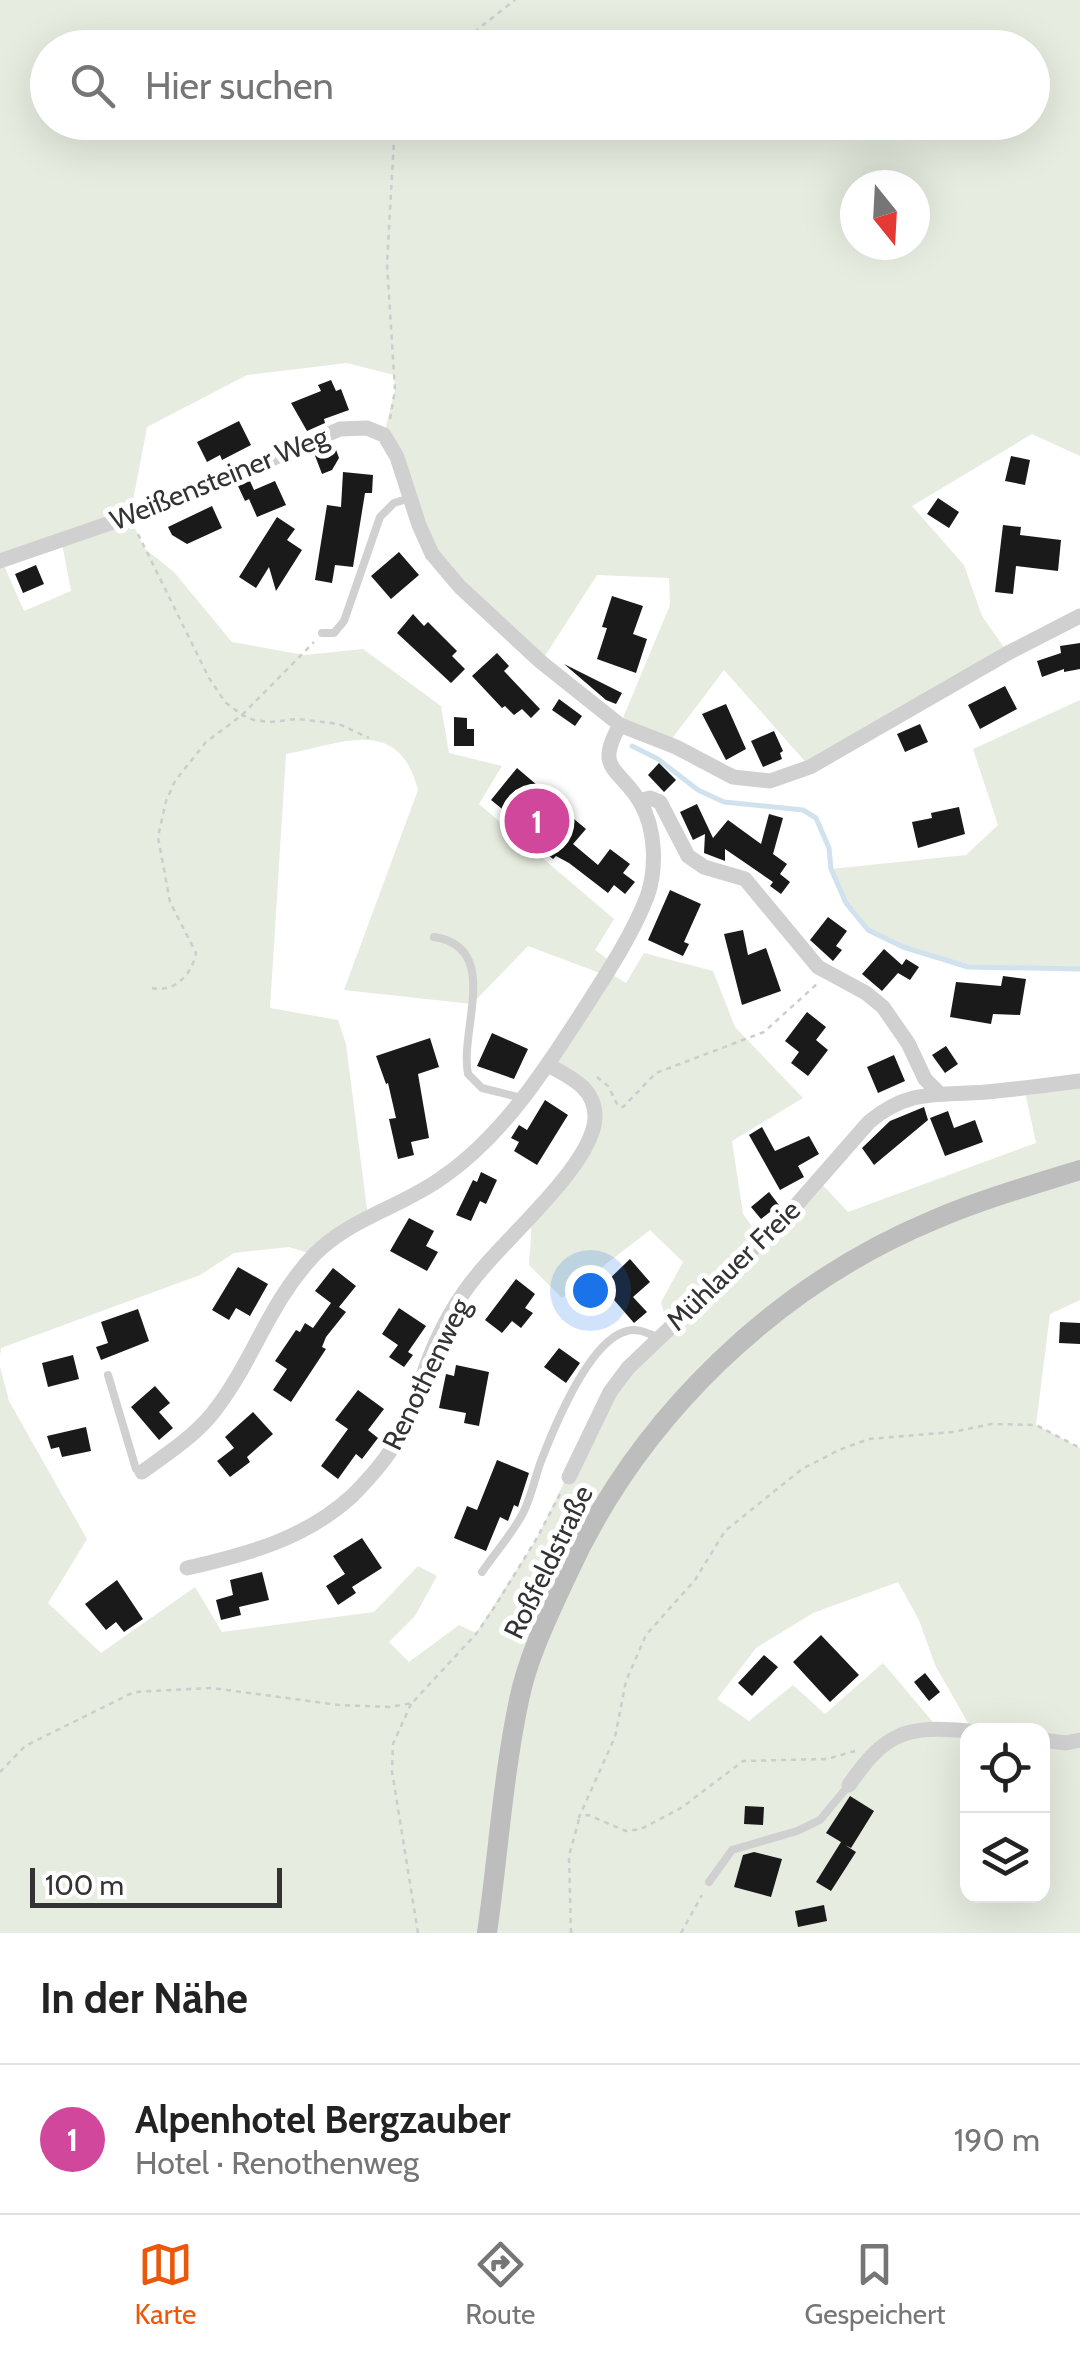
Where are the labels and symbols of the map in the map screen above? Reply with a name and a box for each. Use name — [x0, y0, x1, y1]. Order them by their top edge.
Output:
north arrow — [840, 170, 930, 260]
street label: Weißensteiner Weg — [105, 418, 334, 537]
pin: 1 — [504, 784, 570, 858]
street label: Mühlauer Freie — [659, 1193, 807, 1337]
your location — [565, 1265, 616, 1316]
street label: Renothenweg — [375, 1292, 478, 1455]
street label: Roßfeldstraße — [496, 1480, 600, 1644]
scale bar — [30, 1863, 282, 1908]

